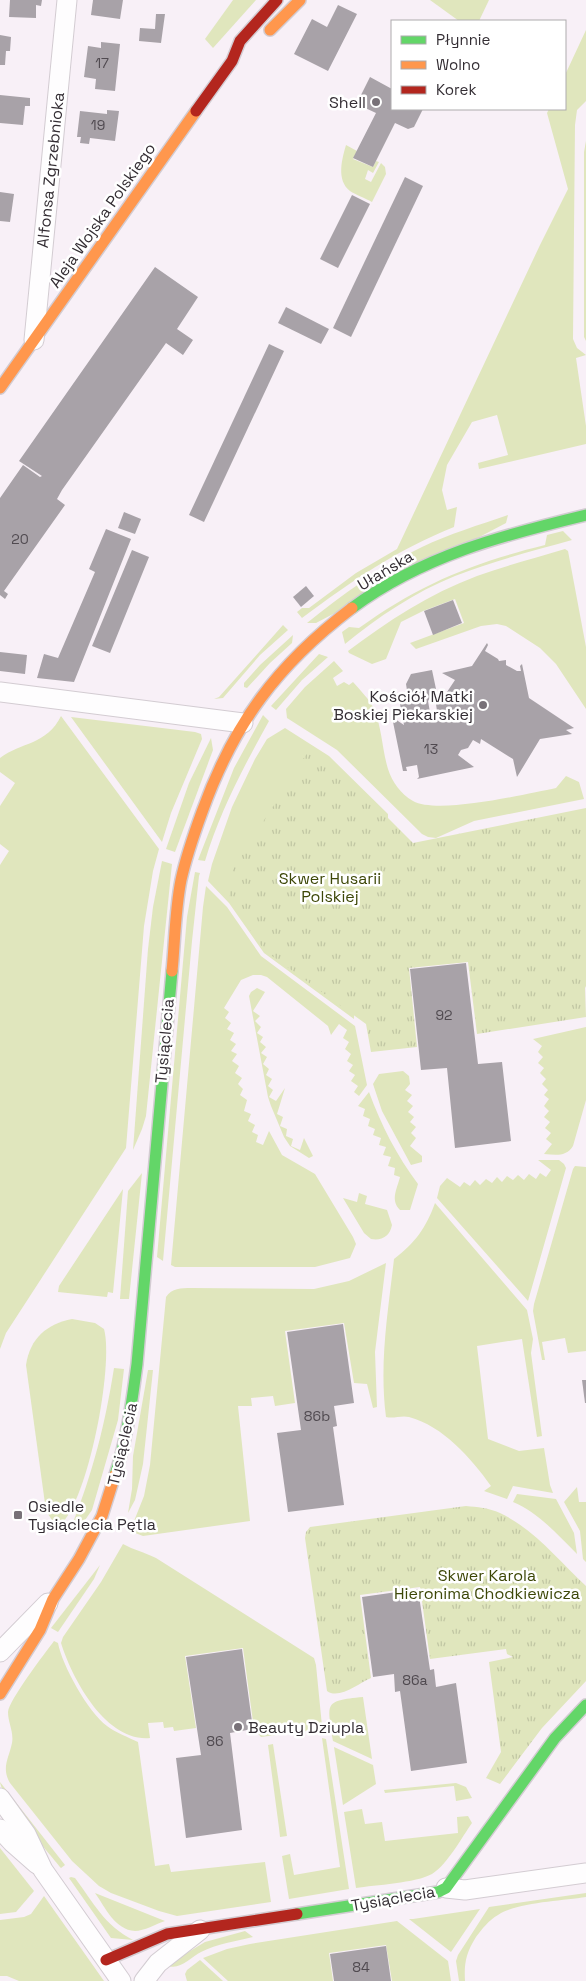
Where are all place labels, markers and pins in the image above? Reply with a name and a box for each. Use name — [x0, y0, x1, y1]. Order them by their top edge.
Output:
place label: Shell — [329, 92, 366, 113]
marker: Shell — [370, 96, 382, 108]
place label: Kościół Matki Boskiej Piekarskiej — [333, 686, 473, 725]
marker: Kościół Matki Boskiej Piekarskiej — [477, 699, 489, 711]
place label: Osiedle Tysiąclecia Pętla — [28, 1496, 156, 1535]
marker: Osiedle Tysiąclecia Pętla — [12, 1509, 24, 1521]
place label: Beauty Dziupla — [248, 1717, 364, 1738]
marker: Beauty Dziupla — [232, 1721, 244, 1733]

